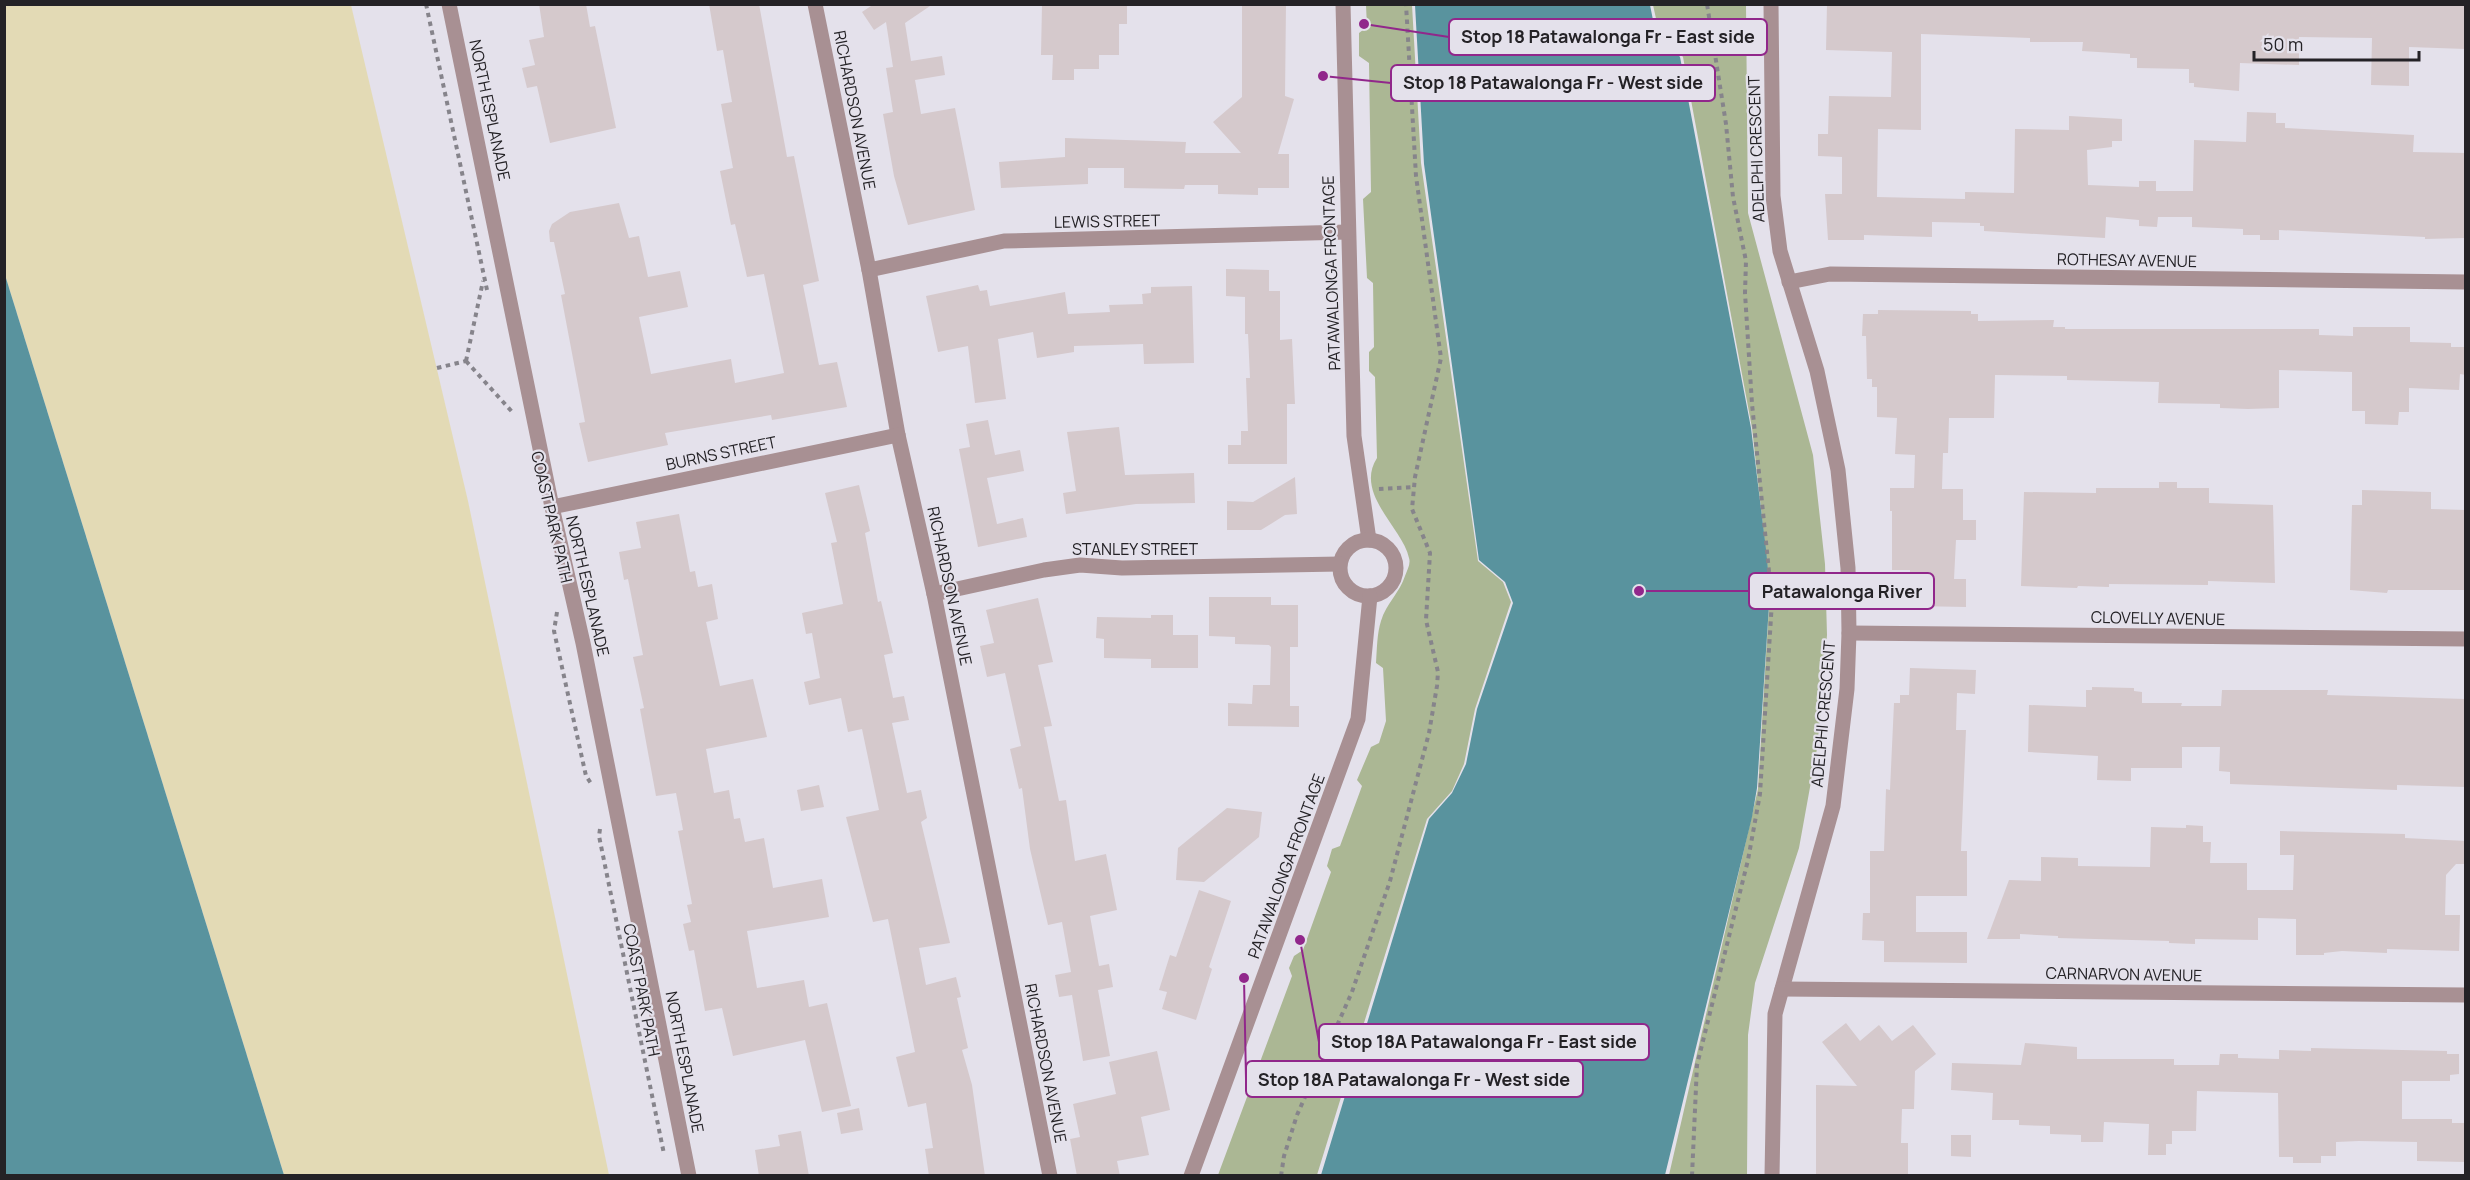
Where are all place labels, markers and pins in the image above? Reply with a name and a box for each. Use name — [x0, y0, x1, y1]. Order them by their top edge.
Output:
callout: Stop 18 Patawalonga Fr - East side — [1449, 19, 1767, 55]
callout: Stop 18 Patawalonga Fr - West side — [1391, 65, 1715, 101]
callout: Patawalonga River — [1749, 573, 1934, 609]
callout: Stop 18A Patawalonga Fr - East side — [1319, 1024, 1649, 1060]
callout: Stop 18A Patawalonga Fr - West side — [1246, 1061, 1583, 1097]

